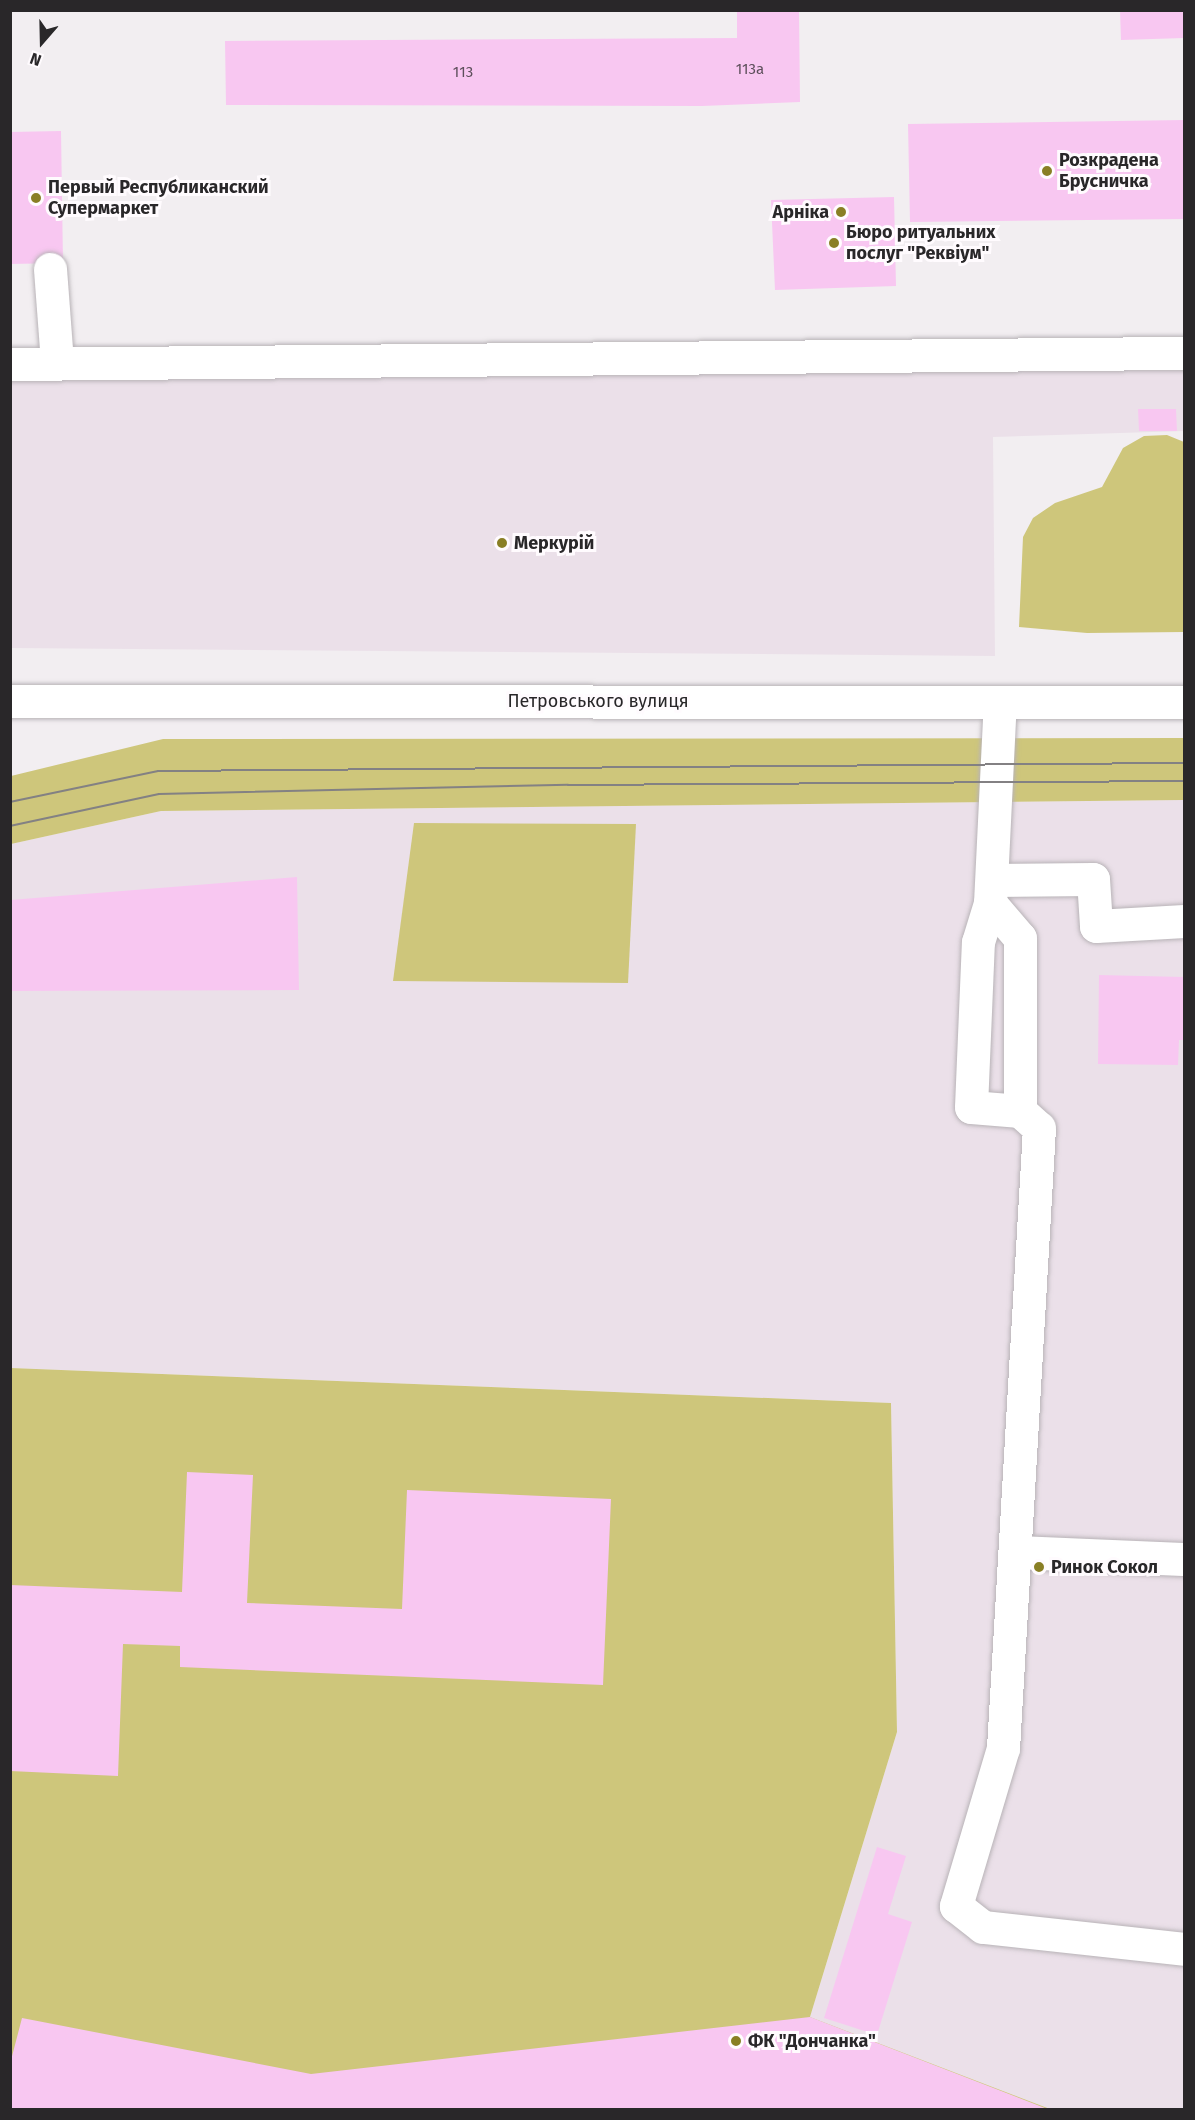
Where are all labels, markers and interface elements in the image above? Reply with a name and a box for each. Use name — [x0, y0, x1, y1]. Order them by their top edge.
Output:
north arrow — [12, 12, 72, 72]
text: N — [27, 49, 44, 70]
house number: 113а — [736, 61, 764, 79]
house number: 113 — [453, 64, 473, 82]
place label: Розкрадена Брусничка — [1059, 150, 1159, 192]
marker: Розкрадена Брусничка — [1040, 164, 1054, 178]
place label: Первый Республиканский Супермаркет — [48, 177, 269, 219]
marker: Первый Республиканский Супермаркет — [29, 191, 43, 205]
place label: Арніка — [773, 201, 829, 223]
marker: Арніка — [834, 205, 848, 219]
place label: Бюро ритуальних послуг "Реквіум" — [846, 222, 996, 264]
marker: Бюро ритуальних послуг "Реквіум" — [827, 236, 841, 250]
place label: Меркурій — [514, 532, 594, 554]
marker: Меркурій — [495, 536, 509, 550]
street label: Петровського вулиця — [507, 690, 689, 712]
place label: Ринок Сокол — [1051, 1556, 1158, 1578]
marker: Ринок Сокол — [1032, 1560, 1046, 1574]
place label: ФК "Дончанка" — [748, 2030, 876, 2052]
marker: ФК "Дончанка" — [729, 2034, 743, 2048]

